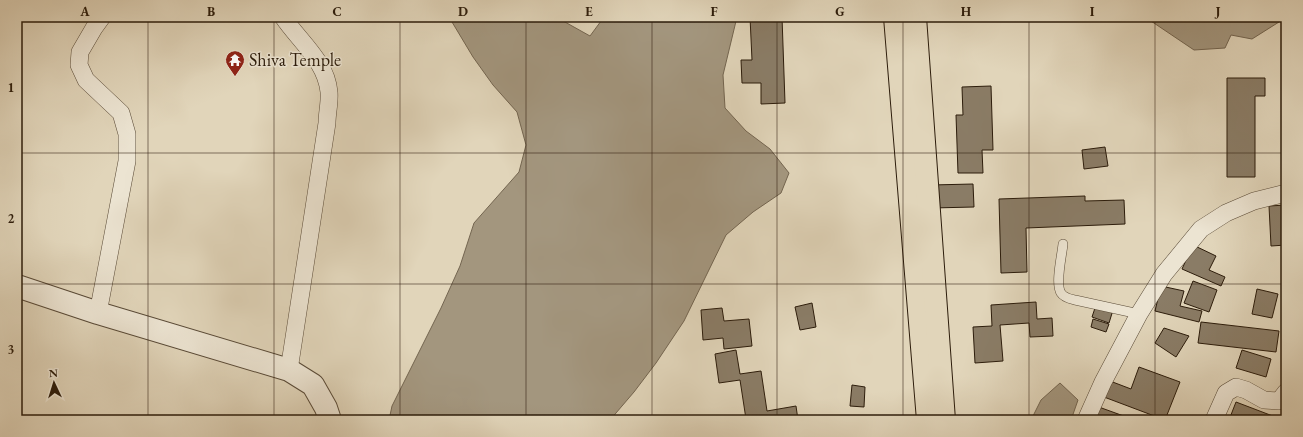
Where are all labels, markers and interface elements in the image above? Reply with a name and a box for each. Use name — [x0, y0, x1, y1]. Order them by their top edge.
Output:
text: A — [79, 3, 90, 20]
text: B — [207, 3, 215, 20]
text: C — [332, 3, 342, 20]
text: D — [458, 3, 468, 20]
text: E — [585, 3, 593, 20]
text: F — [710, 3, 718, 20]
text: G — [835, 3, 845, 20]
text: H — [961, 3, 972, 20]
text: I — [1090, 3, 1095, 20]
text: J — [1214, 3, 1221, 20]
place label: Shiva Temple — [249, 48, 341, 71]
temple icon: Shiva Temple — [224, 49, 246, 77]
text: 1 — [8, 79, 15, 96]
text: 2 — [8, 210, 15, 227]
text: 3 — [8, 341, 15, 358]
north arrow — [34, 363, 74, 403]
text: N — [48, 366, 58, 380]

